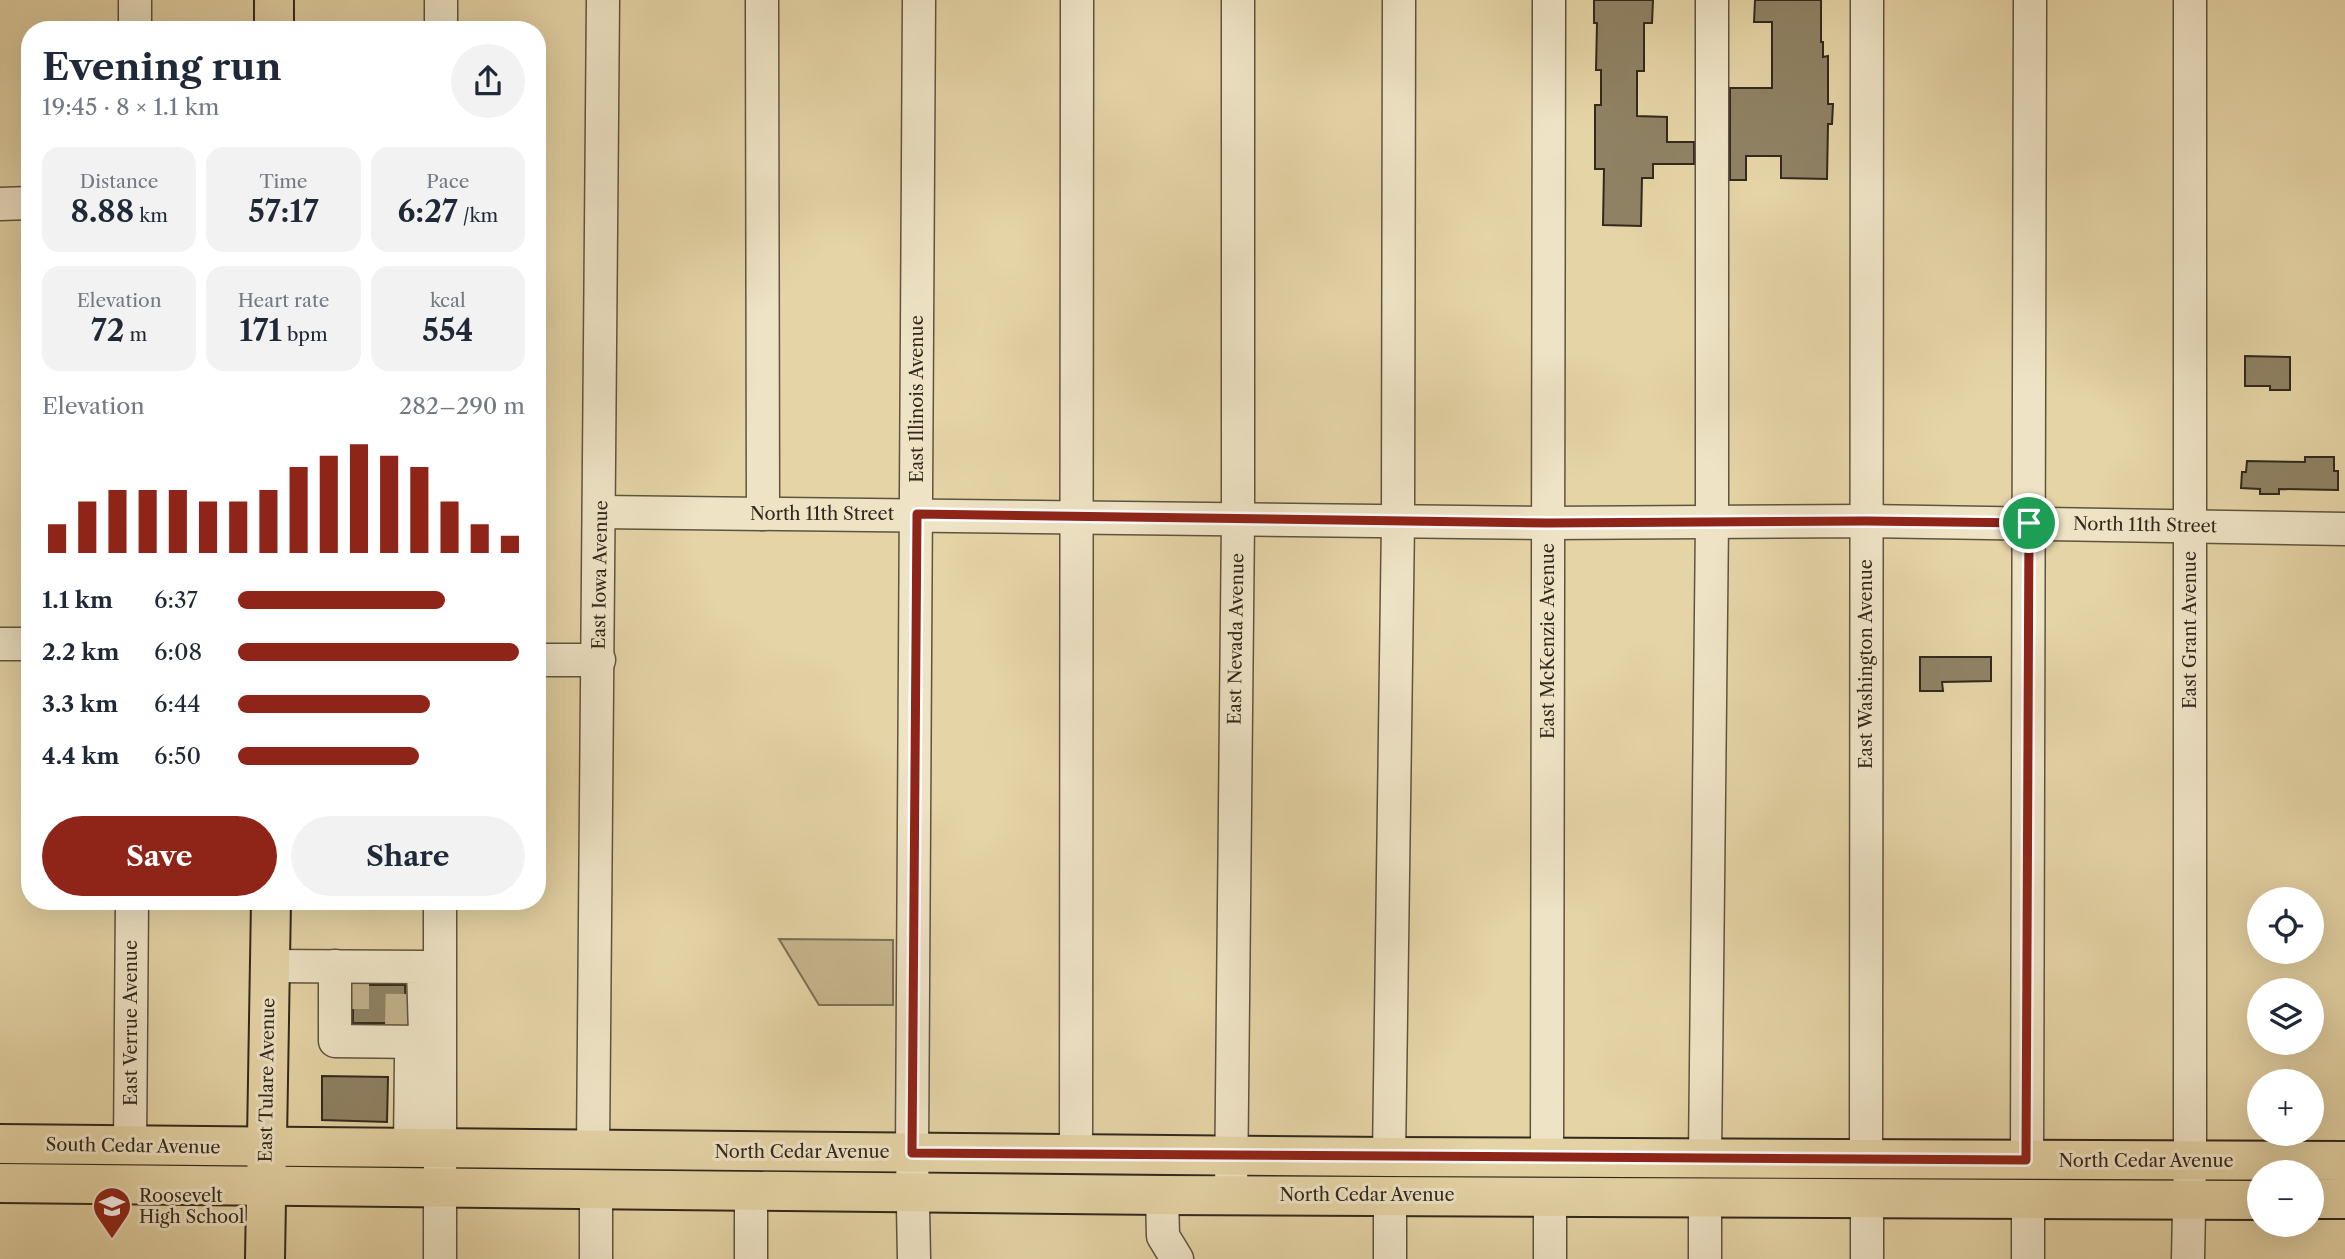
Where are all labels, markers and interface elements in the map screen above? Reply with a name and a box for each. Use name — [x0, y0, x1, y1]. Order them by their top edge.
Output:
text: Evening run — [42, 43, 282, 90]
button: share — [451, 44, 525, 118]
text: 19:45 · 8 × 1.1 km — [42, 93, 219, 121]
text: Distance — [80, 170, 158, 193]
text: Time — [259, 170, 308, 193]
text: Pace — [426, 170, 469, 193]
text: 8.88 — [70, 193, 134, 230]
text: 57:17 — [248, 193, 319, 230]
text: 6:27 — [397, 193, 458, 230]
text: km — [134, 204, 168, 227]
text: /km — [458, 204, 498, 227]
text: Elevation — [77, 289, 162, 312]
text: Heart rate — [238, 289, 329, 312]
text: kcal — [430, 289, 466, 312]
text: 72 — [91, 312, 124, 349]
text: 171 — [239, 312, 282, 349]
text: 554 — [422, 312, 473, 349]
street label: East Illinois Avenue — [906, 315, 928, 483]
text: m — [124, 323, 147, 346]
text: bpm — [282, 323, 328, 346]
text: Elevation — [42, 392, 145, 420]
text: 282–290 m — [399, 392, 525, 420]
pin — [1999, 493, 2059, 553]
street label: East Iowa Avenue — [588, 500, 612, 650]
street label: North 11th Street — [750, 503, 895, 525]
icon: arrive — [2010, 504, 2048, 542]
street label: North 11th Street — [2073, 513, 2218, 537]
street label: East McKenzie Avenue — [1537, 543, 1559, 739]
street label: East Grant Avenue — [2179, 551, 2201, 709]
street label: East Nevada Avenue — [1224, 553, 1248, 725]
street label: East Washington Avenue — [1855, 559, 1877, 769]
text: 1.1 km — [42, 586, 113, 614]
text: 6:37 — [154, 586, 198, 614]
text: 2.2 km — [42, 638, 119, 666]
text: 6:08 — [154, 638, 202, 666]
text: 3.3 km — [42, 690, 118, 718]
text: 6:44 — [154, 690, 201, 718]
text: 4.4 km — [42, 742, 119, 770]
text: 6:50 — [154, 742, 201, 770]
button: Save — [42, 816, 277, 896]
button: Share — [291, 816, 525, 896]
map controls — [2247, 887, 2324, 1237]
button: locate — [2247, 887, 2324, 964]
street label: East Verrue Avenue — [120, 940, 142, 1106]
button: layers — [2247, 978, 2324, 1055]
street label: East Tulare Avenue — [255, 998, 279, 1162]
button: + — [2247, 1069, 2324, 1146]
street label: South Cedar Avenue — [45, 1133, 221, 1159]
street label: North Cedar Avenue — [714, 1141, 890, 1163]
street label: North Cedar Avenue — [2058, 1150, 2234, 1172]
button: − — [2247, 1160, 2324, 1237]
street label: North Cedar Avenue — [1279, 1184, 1455, 1206]
school or university icon: Roosevelt High School — [91, 1185, 133, 1240]
place label: Roosevelt High School — [139, 1185, 244, 1228]

